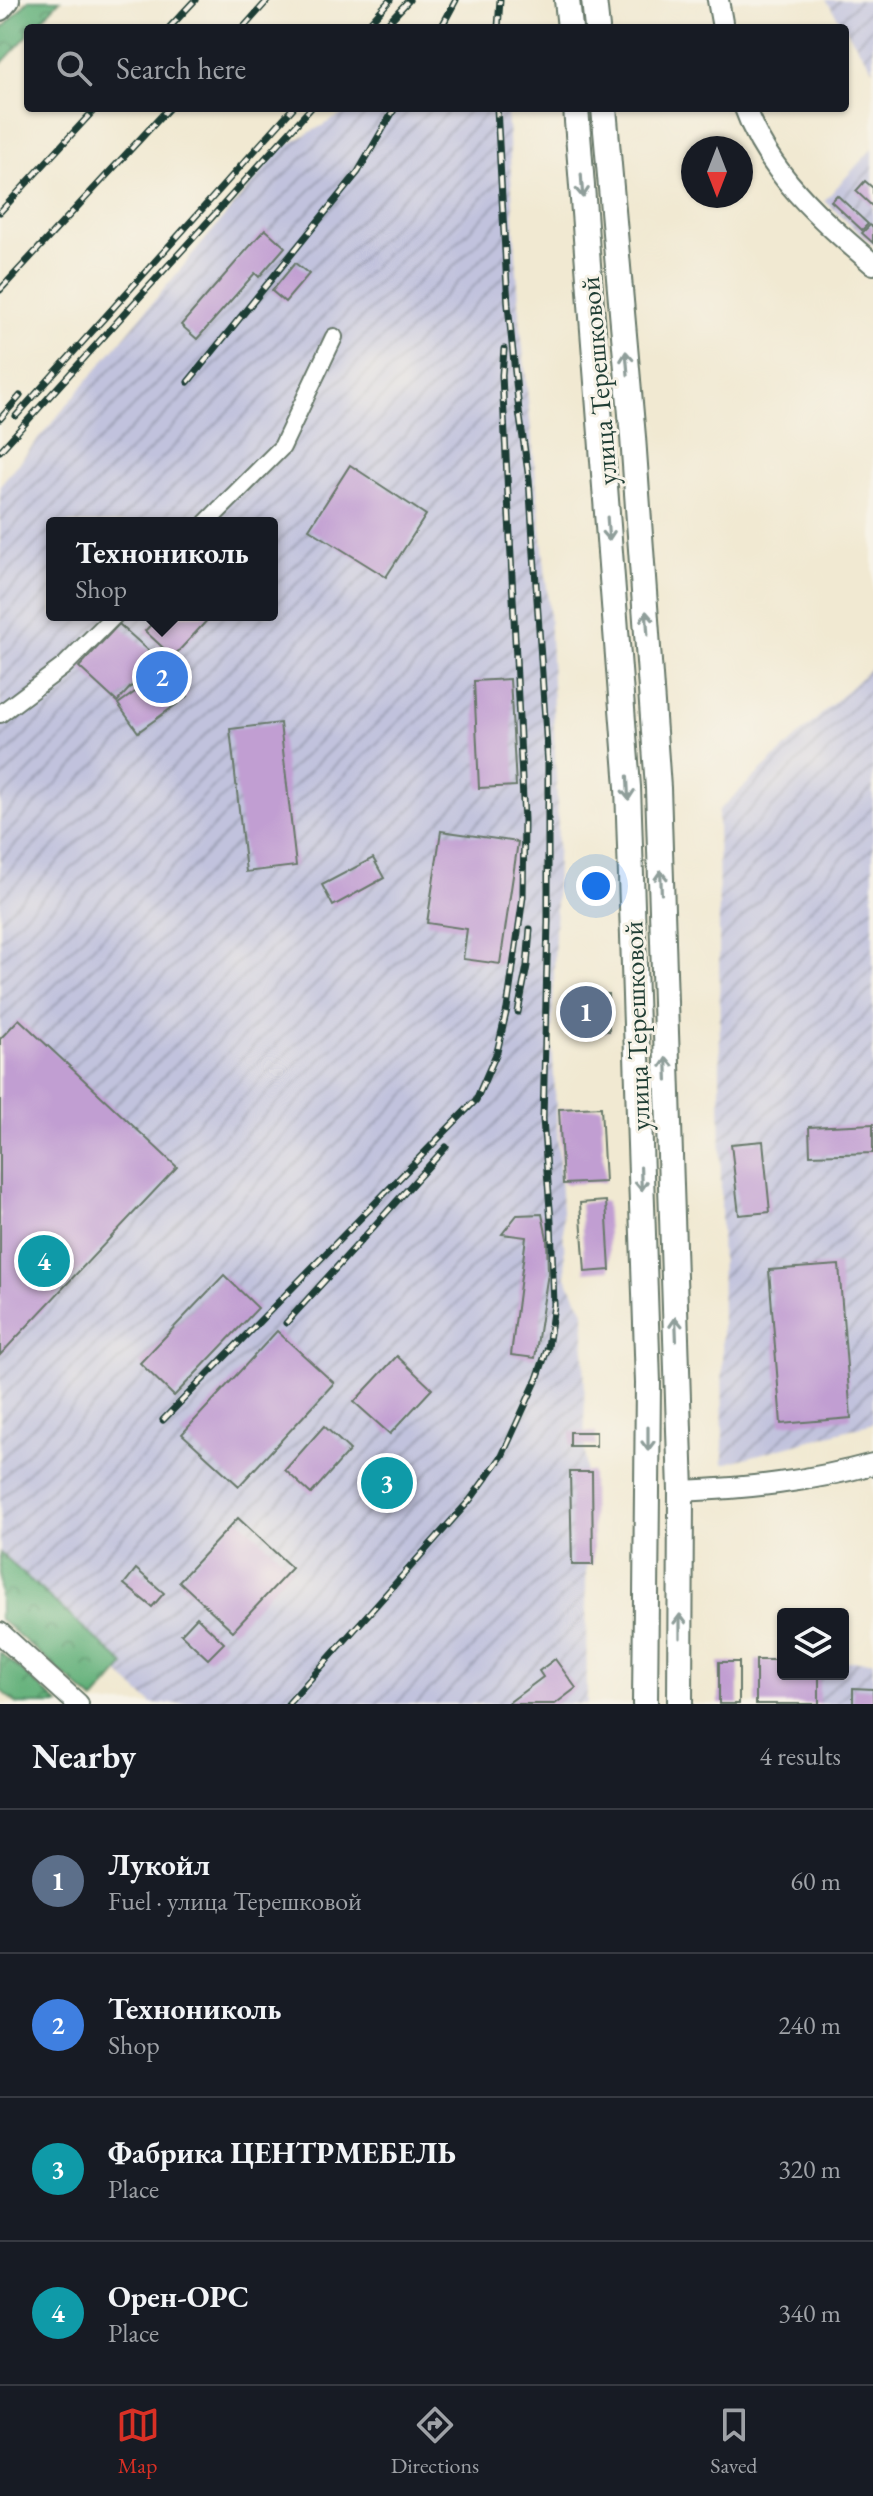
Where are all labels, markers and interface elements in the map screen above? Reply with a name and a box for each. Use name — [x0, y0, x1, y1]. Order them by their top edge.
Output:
search box — [24, 24, 849, 112]
icon: search — [52, 46, 96, 90]
text: Search here — [116, 49, 246, 88]
north arrow — [681, 136, 753, 208]
one-way arrow — [575, 172, 590, 199]
street label: улица Терешковой — [571, 275, 625, 487]
one-way arrow — [619, 350, 634, 377]
one-way arrow — [601, 515, 616, 542]
popup — [46, 517, 278, 621]
text: Технониколь — [75, 533, 249, 572]
text: Shop — [75, 572, 127, 606]
one-way arrow — [639, 610, 654, 636]
pin: 2 — [136, 647, 188, 707]
one-way arrow — [620, 774, 635, 801]
your location — [576, 866, 616, 906]
one-way arrow — [654, 869, 669, 896]
street label: улица Терешковой — [614, 920, 658, 1131]
pin: 1 — [560, 982, 612, 1042]
one-way arrow — [660, 1056, 675, 1083]
one-way arrow — [634, 1165, 649, 1192]
pin: 4 — [18, 1231, 70, 1291]
one-way arrow — [668, 1316, 683, 1343]
one-way arrow — [640, 1425, 656, 1452]
pin: 3 — [361, 1453, 413, 1513]
map controls — [777, 1608, 849, 1680]
button: layers — [777, 1608, 849, 1680]
one-way arrow — [672, 1613, 688, 1640]
text: Nearby — [32, 1734, 136, 1778]
text: 4 results — [760, 1739, 841, 1773]
text: Лукойл — [108, 1845, 210, 1884]
text: 1 — [51, 1864, 65, 1898]
text: 60 m — [791, 1864, 841, 1898]
text: Fuel · улица Терешковой — [108, 1884, 362, 1918]
text: Технониколь — [108, 1989, 281, 2028]
text: 2 — [51, 2008, 65, 2042]
text: 240 m — [778, 2008, 841, 2042]
text: Shop — [108, 2028, 160, 2062]
text: Фабрика ЦЕНТРМЕБЕЛЬ — [108, 2133, 456, 2172]
text: 3 — [51, 2152, 65, 2186]
text: 320 m — [778, 2152, 841, 2186]
text: Place — [108, 2172, 159, 2206]
text: Орен-ОРС — [108, 2277, 249, 2316]
text: 4 — [51, 2296, 65, 2330]
text: 340 m — [778, 2296, 841, 2330]
text: Place — [108, 2316, 159, 2350]
tab: Map — [116, 2403, 160, 2480]
tab: Directions — [391, 2403, 479, 2480]
tab: Saved — [710, 2403, 757, 2480]

